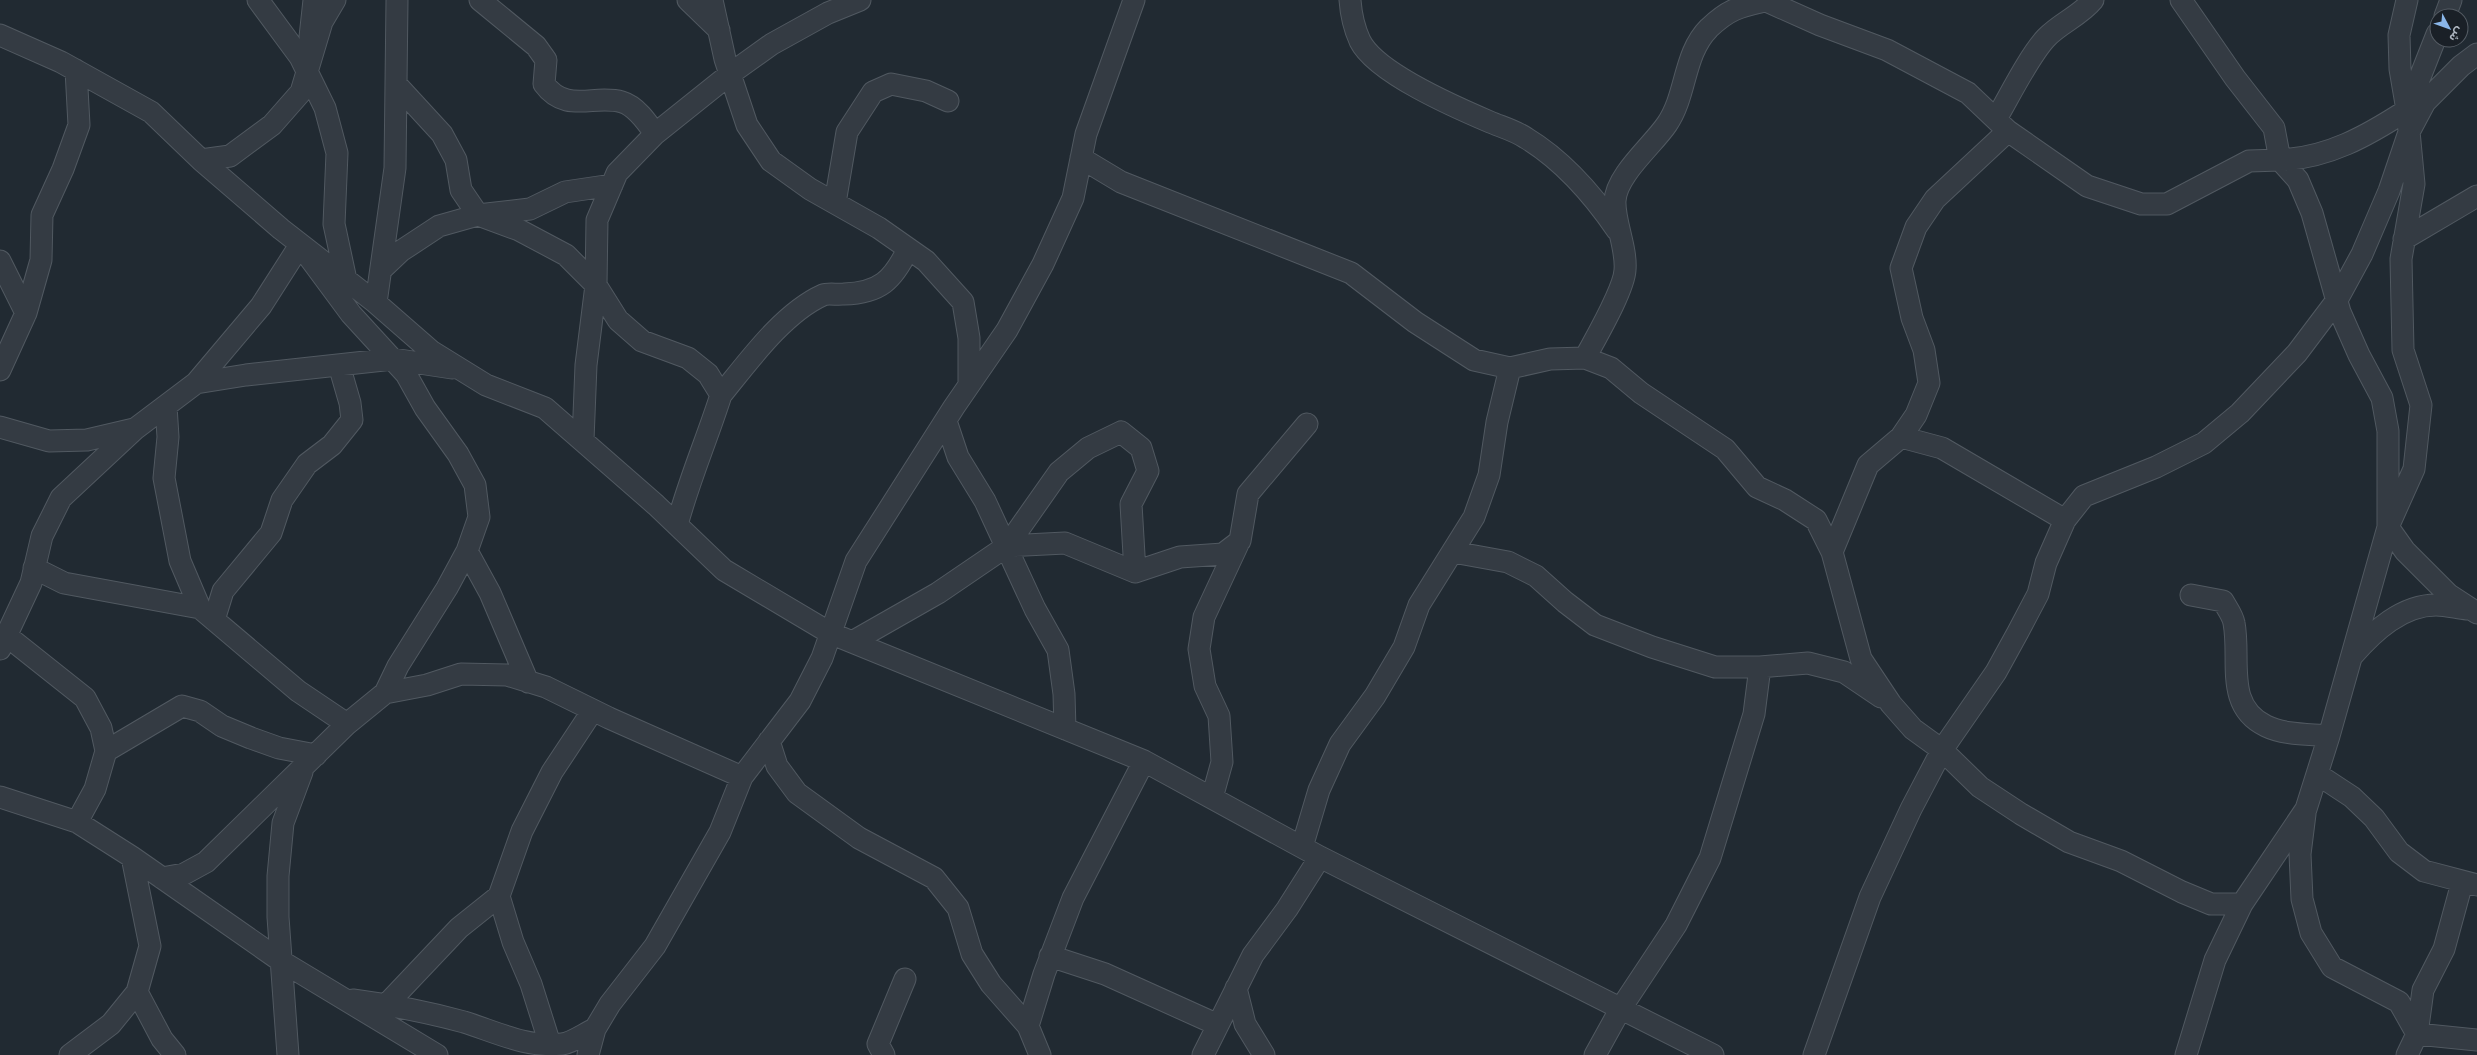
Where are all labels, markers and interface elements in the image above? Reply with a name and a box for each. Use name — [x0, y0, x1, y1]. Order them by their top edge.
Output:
north arrow — [2429, 8, 2469, 48]
text: ش — [2446, 24, 2467, 45]

